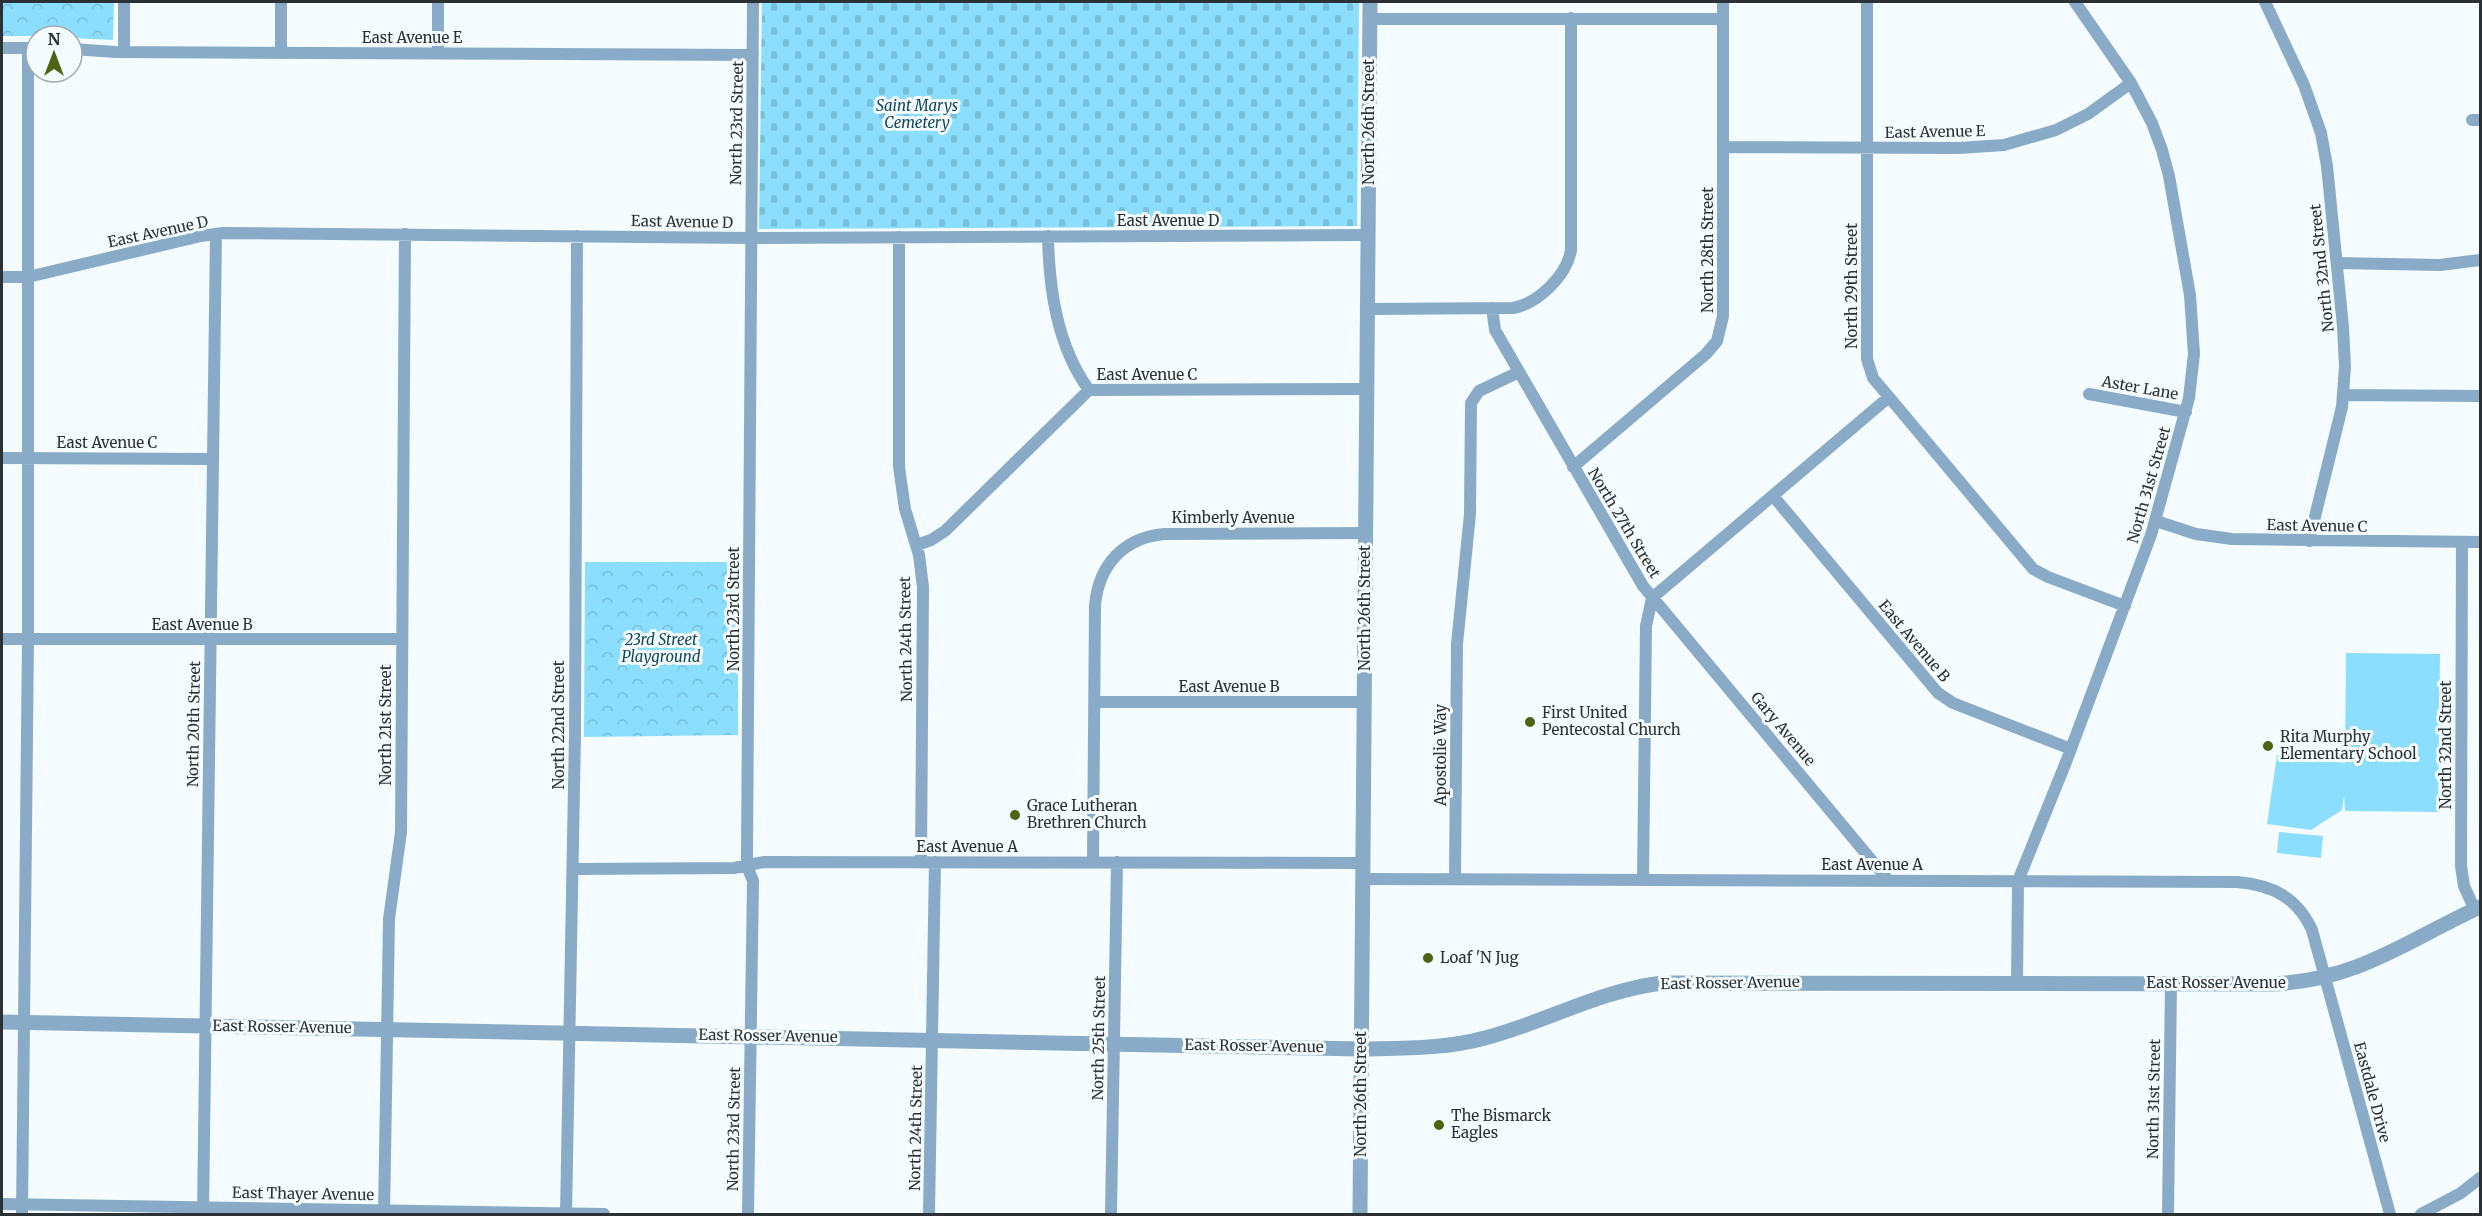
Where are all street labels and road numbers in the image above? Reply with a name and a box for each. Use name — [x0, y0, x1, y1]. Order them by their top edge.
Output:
street label: East Avenue E — [362, 28, 463, 47]
street label: North 26th Street — [1359, 59, 1378, 185]
street label: North 23rd Street — [726, 60, 747, 185]
street label: East Avenue E — [1885, 121, 1986, 142]
street label: North 28th Street — [1698, 187, 1717, 313]
street label: North 32nd Street — [2305, 203, 2338, 333]
street label: East Avenue D — [631, 211, 733, 232]
street label: East Avenue D — [1117, 211, 1219, 230]
street label: East Avenue D — [106, 212, 210, 251]
street label: North 29th Street — [1842, 223, 1861, 349]
street label: East Avenue C — [1097, 365, 1198, 384]
street label: Aster Lane — [2099, 371, 2180, 404]
street label: North 31st Street — [2123, 424, 2174, 545]
street label: East Avenue C — [57, 433, 158, 452]
street label: North 27th Street — [1584, 464, 1665, 581]
street label: Kimberly Avenue — [1171, 508, 1295, 527]
street label: East Avenue C — [2266, 515, 2368, 536]
street label: North 26th Street — [1355, 545, 1374, 671]
street label: North 23rd Street — [724, 547, 743, 671]
street label: North 24th Street — [895, 576, 916, 702]
street label: East Avenue B — [1875, 596, 1954, 686]
street label: East Avenue B — [151, 615, 253, 634]
street label: North 20th Street — [183, 660, 204, 787]
street label: North 22nd Street — [549, 660, 568, 790]
street label: North 21st Street — [376, 664, 395, 785]
street label: East Avenue B — [1178, 677, 1280, 696]
street label: North 32nd Street — [2436, 681, 2455, 809]
street label: Gary Avenue — [1747, 688, 1820, 770]
street label: Apostolie Way — [1431, 704, 1450, 807]
street label: East Avenue A — [916, 837, 1018, 856]
street label: East Avenue A — [1821, 855, 1923, 874]
street label: East Rosser Avenue — [1660, 972, 1800, 993]
street label: East Rosser Avenue — [2146, 973, 2286, 992]
street label: North 25th Street — [1088, 975, 1109, 1101]
street label: East Rosser Avenue — [212, 1016, 352, 1037]
street label: East Rosser Avenue — [698, 1025, 838, 1046]
street label: North 26th Street — [1351, 1031, 1370, 1157]
street label: East Rosser Avenue — [1184, 1035, 1324, 1056]
street label: North 31st Street — [2143, 1038, 2164, 1159]
street label: Eastdale Drive — [2350, 1040, 2395, 1144]
street label: North 24th Street — [905, 1065, 926, 1191]
street label: North 23rd Street — [723, 1066, 744, 1191]
street label: East Thayer Avenue — [232, 1183, 375, 1204]

